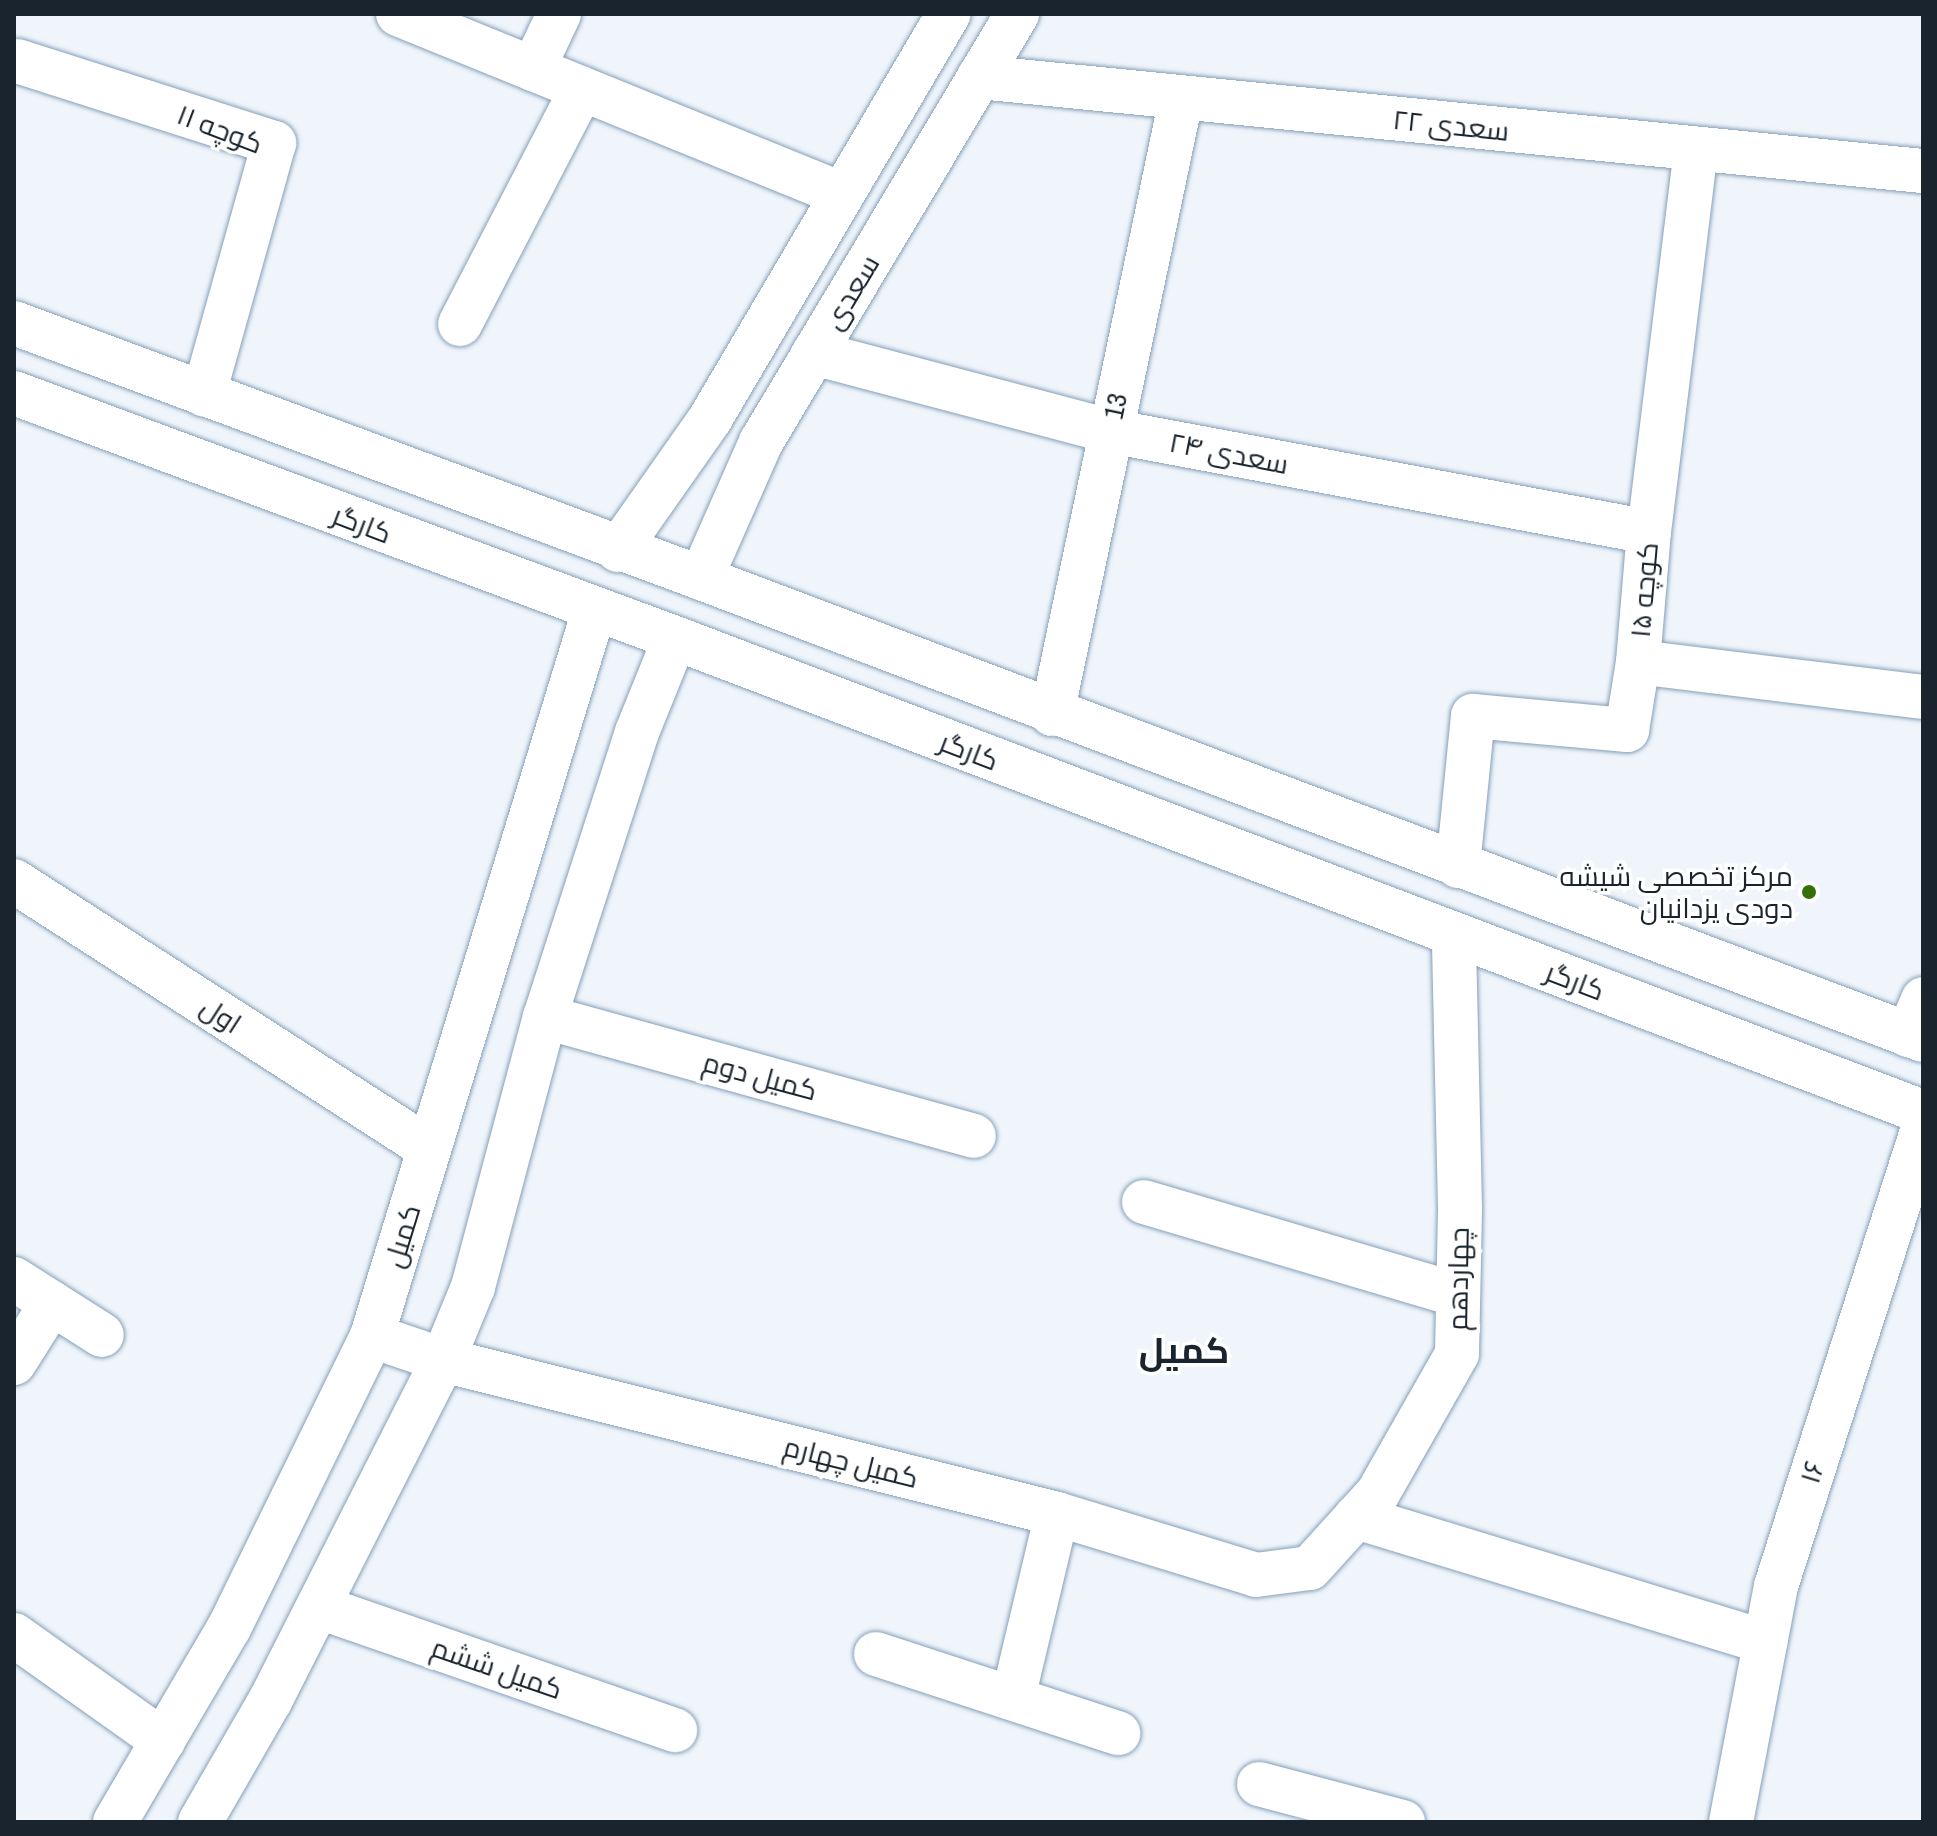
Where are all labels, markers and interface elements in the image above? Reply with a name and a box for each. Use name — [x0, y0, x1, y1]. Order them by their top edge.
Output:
street label: کوچه ۱۱ — [172, 97, 268, 161]
street label: سعدی ۲۲ — [1391, 102, 1511, 148]
street label: سعدی — [816, 249, 886, 335]
street label: 13 — [1096, 390, 1134, 422]
street label: سعدی ۲۴ — [1167, 425, 1291, 481]
street label: کارگر — [328, 497, 396, 551]
street label: کوچه ۱۵ — [1623, 541, 1665, 639]
street label: کارگر — [935, 724, 1003, 778]
place label: مرکز تخصصی شیشه دودی یزدانیان — [1559, 859, 1793, 925]
marker: مرکز تخصصی شیشه دودی یزدانیان — [1800, 883, 1818, 901]
street label: کارگر — [1541, 954, 1609, 1008]
street label: اول — [194, 990, 248, 1040]
street label: کمیل دوم — [699, 1045, 821, 1107]
street label: کمیل — [377, 1200, 427, 1272]
street label: چهاردهم — [1440, 1227, 1476, 1331]
district label: کمیل — [1139, 1329, 1229, 1373]
street label: کمیل چهارم — [780, 1429, 922, 1495]
street label: ۱۶ — [1793, 1457, 1831, 1487]
street label: کمیل ششم — [427, 1630, 567, 1706]

